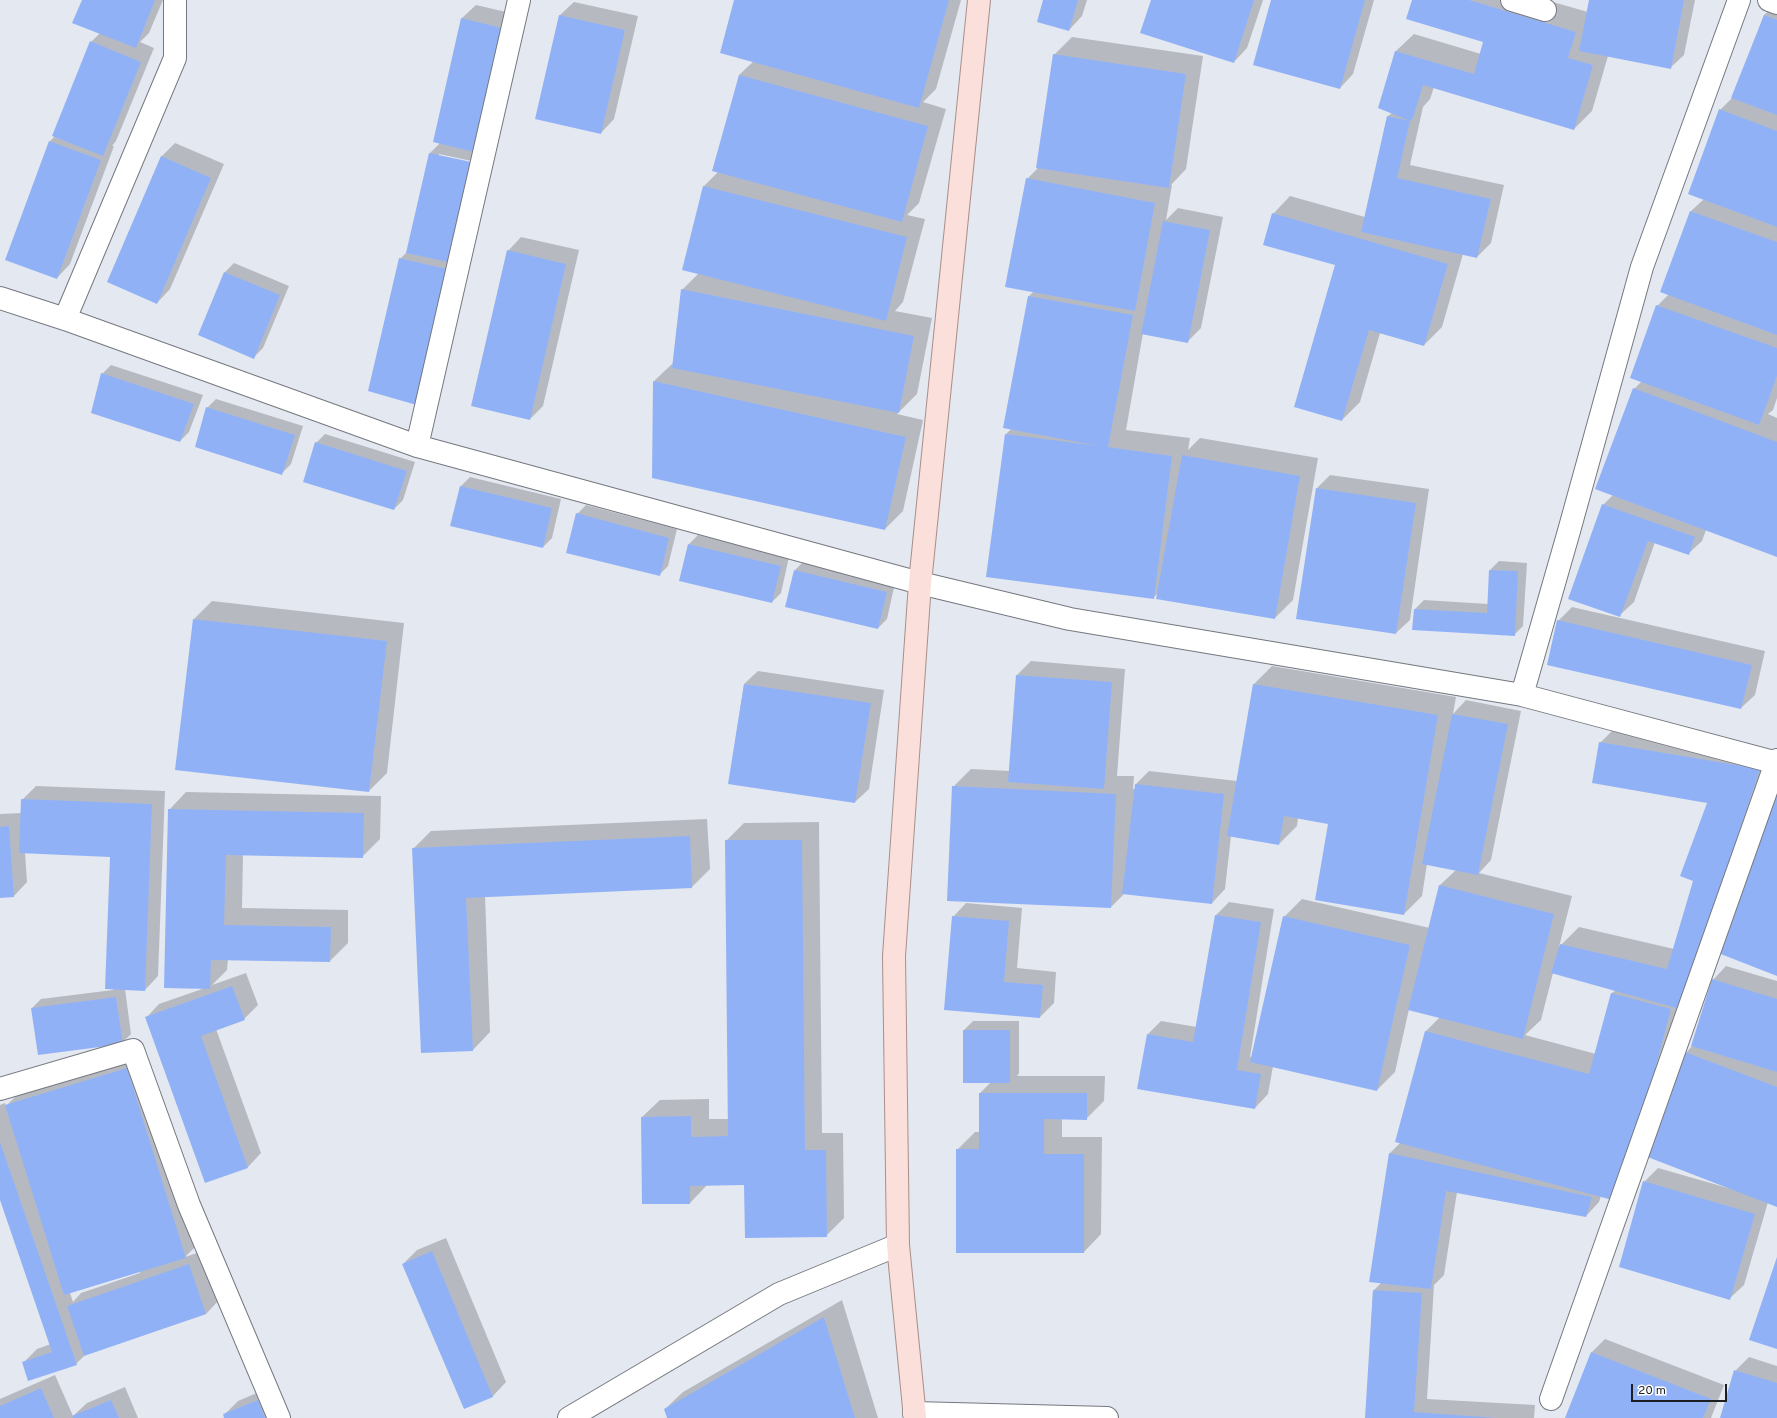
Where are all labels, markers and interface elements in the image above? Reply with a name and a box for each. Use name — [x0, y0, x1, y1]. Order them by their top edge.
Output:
scale bar — [1633, 1376, 1729, 1402]
text: 20 m — [1638, 1383, 1666, 1399]

